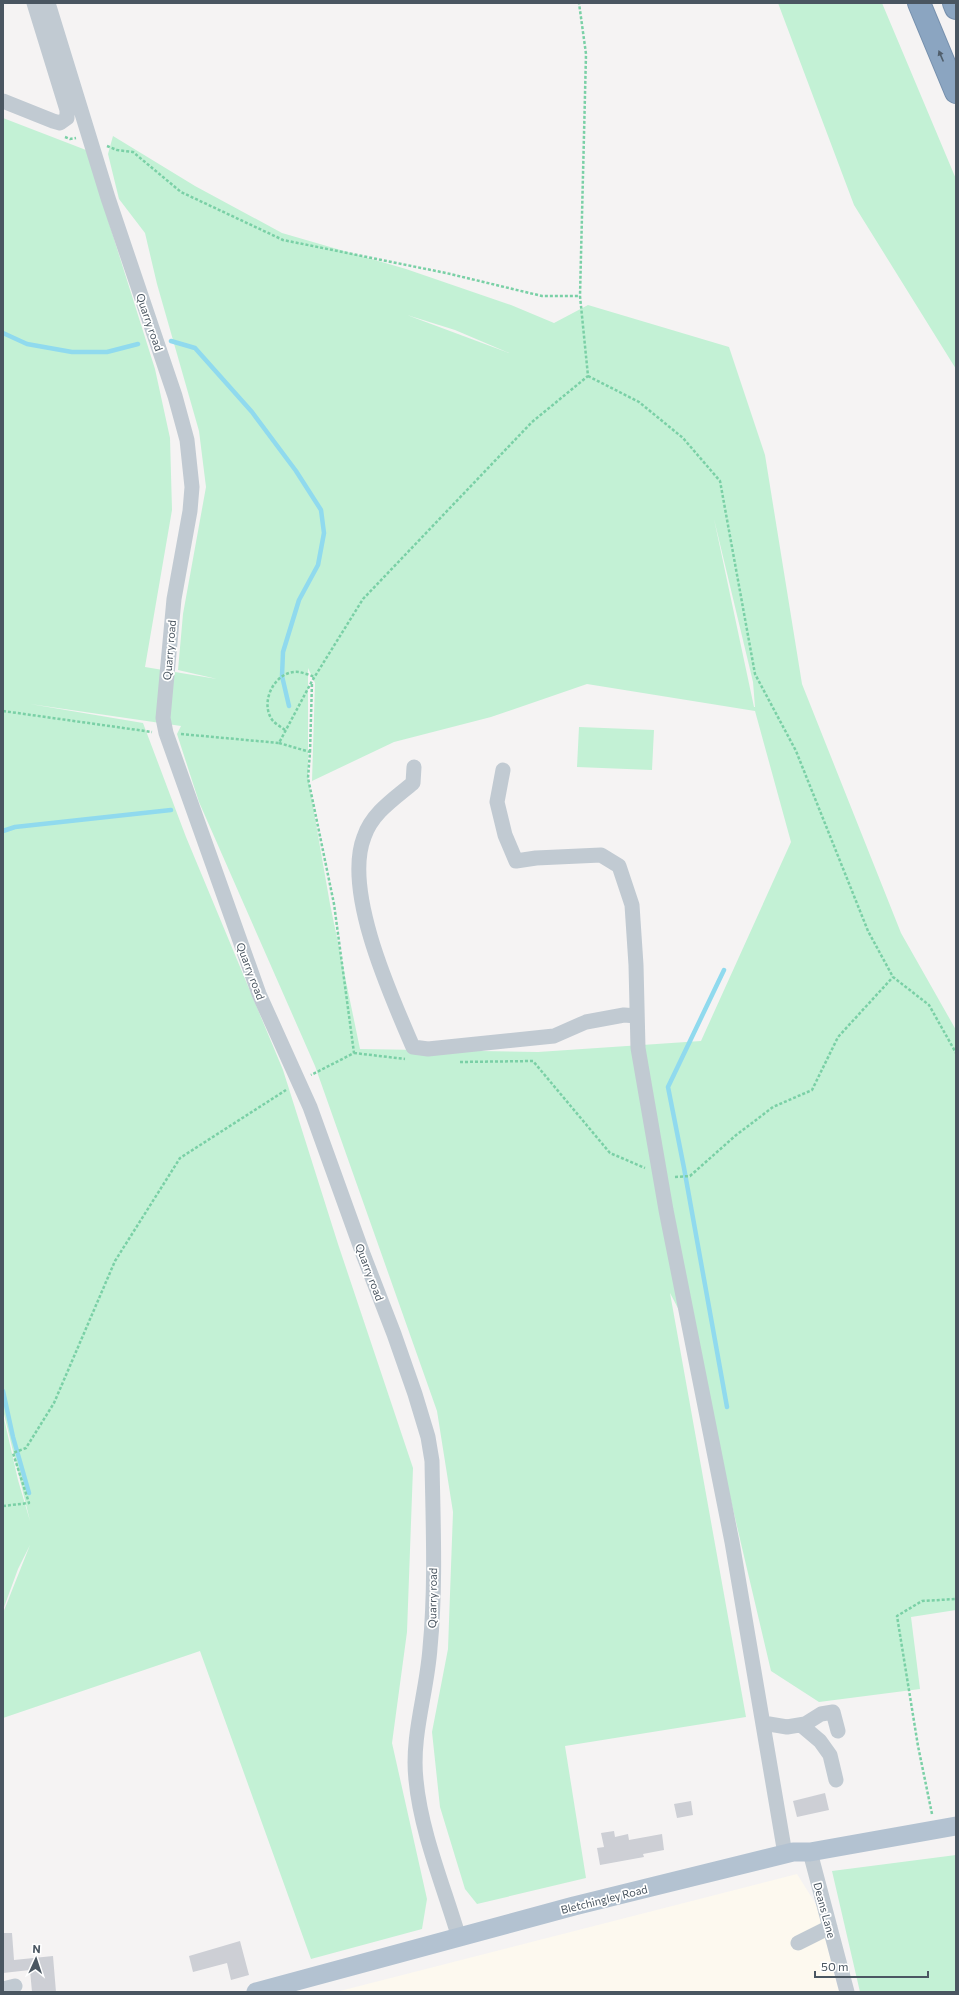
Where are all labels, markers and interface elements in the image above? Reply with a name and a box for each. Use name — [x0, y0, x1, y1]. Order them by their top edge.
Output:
one-way arrow — [938, 50, 944, 61]
street label: Quarry road — [134, 291, 166, 353]
street label: Quarry road — [160, 619, 178, 681]
street label: Quarry road — [234, 940, 268, 1002]
street label: Quarry road — [353, 1241, 387, 1303]
street label: Quarry road — [425, 1568, 439, 1628]
street label: Deans Lane — [811, 1881, 839, 1940]
street label: Bletchingley Road — [559, 1882, 649, 1916]
north arrow — [16, 1939, 56, 1979]
text: N — [32, 1942, 41, 1955]
scale bar — [815, 1953, 928, 1979]
text: 50 m — [821, 1959, 849, 1973]

